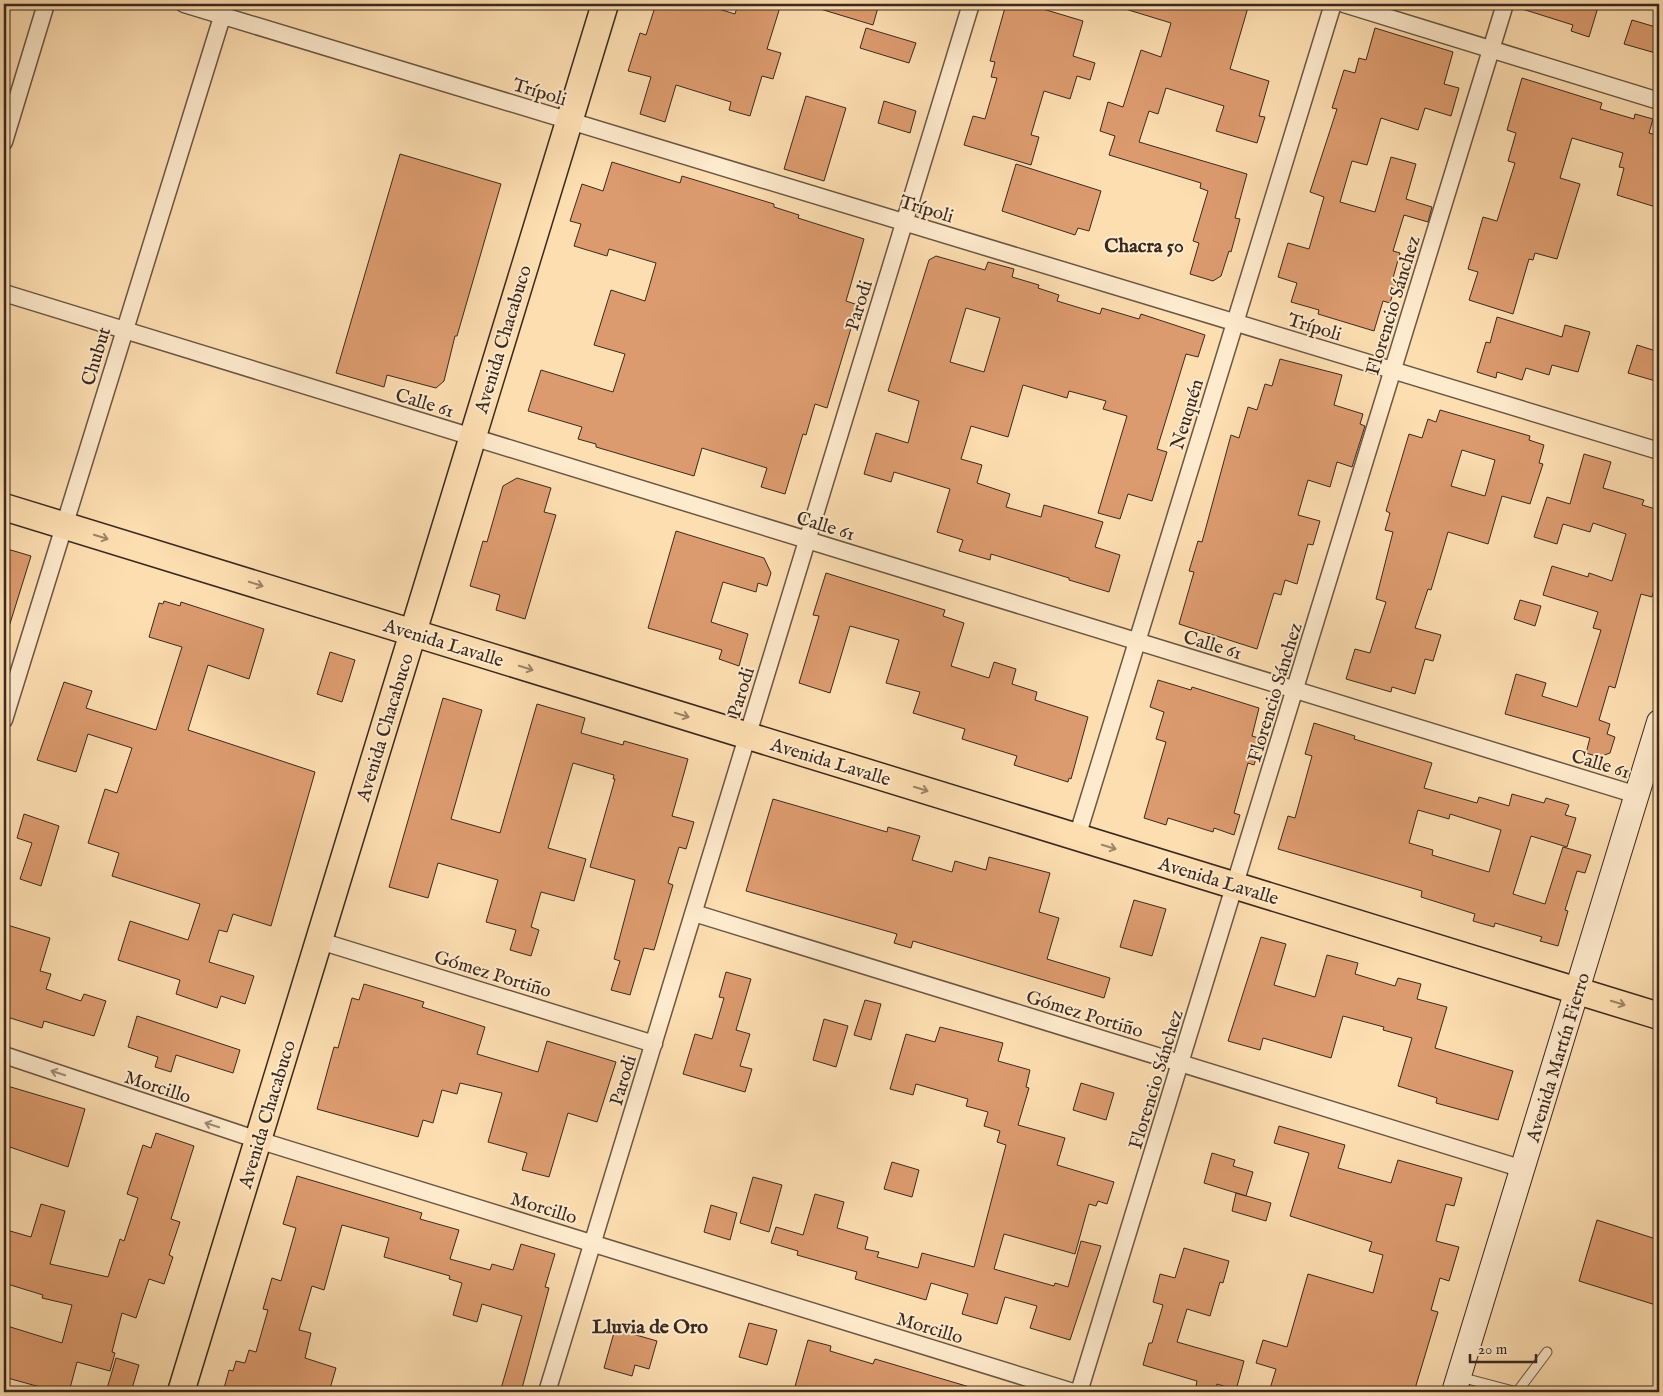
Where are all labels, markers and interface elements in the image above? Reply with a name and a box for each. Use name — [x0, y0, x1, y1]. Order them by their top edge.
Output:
street label: Trípoli — [510, 73, 569, 112]
street label: Trípoli — [897, 190, 956, 229]
street label: Florencio Sánchez — [1361, 233, 1427, 378]
district label: Chacra 50 — [1104, 234, 1184, 259]
street label: Avenida Chacabuco — [470, 263, 538, 418]
street label: Parodi — [841, 277, 879, 334]
street label: Trípoli — [1285, 308, 1344, 347]
street label: Chubut — [77, 324, 117, 389]
street label: Neuquén — [1166, 376, 1210, 453]
street label: Calle 61 — [392, 384, 457, 424]
street label: Calle 61 — [793, 507, 858, 547]
one-way arrow — [92, 532, 108, 542]
one-way arrow — [248, 580, 264, 590]
street label: Avenida Lavalle — [380, 614, 507, 674]
street label: Florencio Sánchez — [1243, 620, 1309, 765]
street label: Calle 61 — [1180, 626, 1245, 666]
street label: Avenida Chacabuco — [352, 651, 420, 806]
one-way arrow — [518, 663, 534, 673]
street label: Parodi — [723, 664, 761, 721]
one-way arrow — [673, 711, 689, 721]
street label: Avenida Lavalle — [767, 733, 894, 793]
street label: Calle 61 — [1568, 745, 1633, 785]
one-way arrow — [912, 784, 928, 794]
one-way arrow — [1101, 842, 1117, 852]
street label: Avenida Lavalle — [1155, 852, 1282, 912]
street label: Gómez Portiño — [431, 946, 554, 1004]
street label: Avenida Martín Fierro — [1521, 970, 1596, 1146]
street label: Gómez Portiño — [1023, 986, 1146, 1044]
one-way arrow — [1610, 999, 1626, 1009]
street label: Florencio Sánchez — [1124, 1007, 1190, 1152]
street label: Avenida Chacabuco — [234, 1038, 302, 1193]
street label: Parodi — [605, 1052, 643, 1109]
street label: Morcillo — [121, 1066, 194, 1110]
one-way arrow — [50, 1068, 66, 1077]
one-way arrow — [204, 1119, 220, 1129]
street label: Morcillo — [507, 1187, 580, 1230]
street label: Morcillo — [893, 1307, 966, 1350]
district label: Lluvia de Oro — [592, 1315, 708, 1340]
scale bar — [1470, 1331, 1537, 1363]
text: 20 m — [1478, 1340, 1508, 1359]

